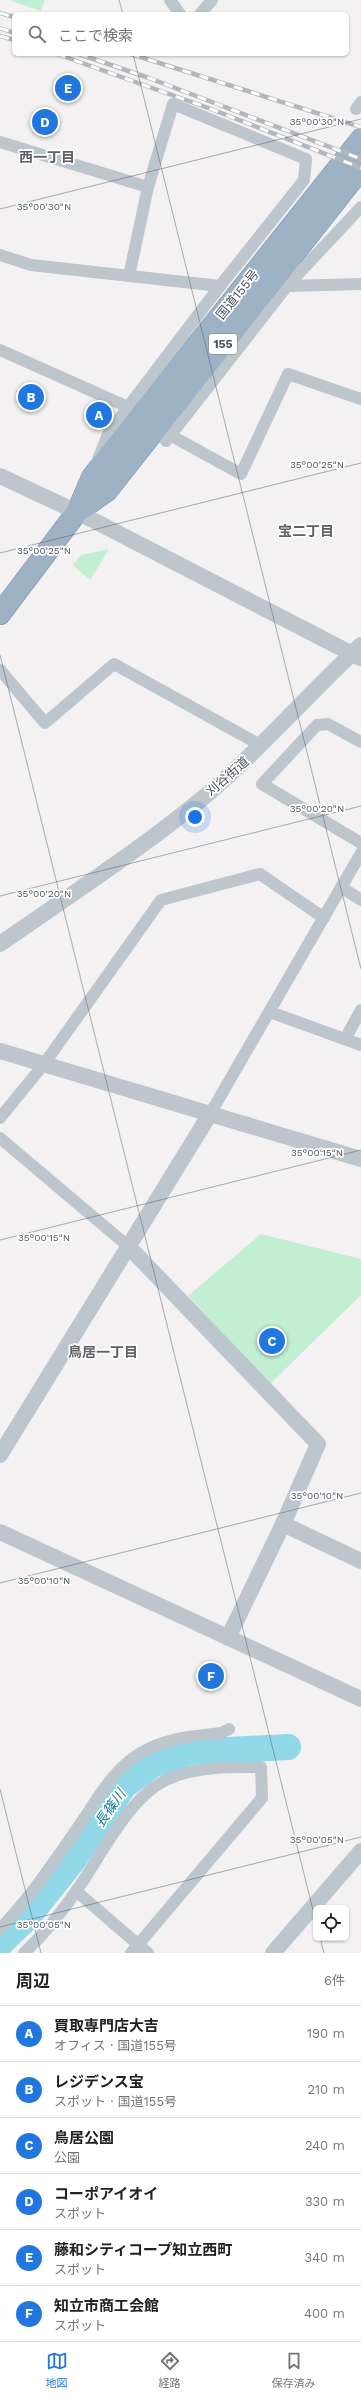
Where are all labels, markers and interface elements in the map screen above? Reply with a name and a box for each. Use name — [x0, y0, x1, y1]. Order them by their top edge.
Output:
search box — [12, 12, 349, 56]
icon: search — [26, 23, 48, 45]
text: ここで検索 — [58, 27, 133, 45]
pin: E — [55, 73, 81, 103]
pin: D — [32, 107, 58, 137]
text: 35°00'30"N — [290, 116, 344, 127]
district label: 西一丁目 — [19, 149, 75, 165]
text: 35°00'30"N — [17, 201, 71, 212]
street label: 国道155号 — [213, 267, 262, 322]
road number: 155 — [209, 334, 237, 354]
pin: B — [18, 382, 44, 412]
pin: A — [86, 400, 112, 430]
text: 35°00'25"N — [290, 459, 344, 470]
district label: 宝二丁目 — [278, 523, 334, 539]
text: 35°00'25"N — [17, 545, 71, 556]
street label: 刈谷街道 — [203, 754, 252, 799]
text: 35°00'20"N — [290, 803, 344, 814]
your location — [185, 807, 205, 827]
text: 35°00'20"N — [17, 888, 71, 899]
text: 35°00'15"N — [291, 1147, 343, 1158]
text: 35°00'15"N — [18, 1232, 70, 1243]
pin: C — [259, 1326, 285, 1356]
district label: 鳥居一丁目 — [68, 1344, 138, 1360]
text: 35°00'10"N — [291, 1490, 343, 1501]
text: 35°00'10"N — [18, 1575, 70, 1586]
pin: F — [198, 1661, 224, 1691]
water label: 長篠川 — [91, 1785, 130, 1830]
text: 35°00'05"N — [290, 1834, 344, 1845]
map controls — [313, 1905, 349, 1941]
button: locate — [313, 1905, 349, 1941]
text: 35°00'05"N — [17, 1919, 71, 1930]
text: 周辺 — [16, 1971, 50, 1991]
text: 6件 — [324, 1973, 345, 1988]
text: 買取専門店大吉 — [54, 2017, 159, 2035]
text: A — [25, 2026, 33, 2041]
text: 190 m — [307, 2026, 345, 2041]
text: オフィス · 国道155号 — [54, 2038, 177, 2053]
text: レジデンス宝 — [54, 2073, 144, 2091]
text: B — [25, 2082, 33, 2097]
text: 210 m — [307, 2082, 345, 2097]
text: スポット · 国道155号 — [54, 2094, 177, 2109]
text: 鳥居公園 — [54, 2129, 114, 2147]
text: C — [25, 2138, 33, 2153]
text: 240 m — [305, 2138, 345, 2153]
text: 公園 — [54, 2150, 80, 2165]
text: コーポアイオイ — [54, 2185, 158, 2203]
text: D — [24, 2194, 34, 2209]
text: 330 m — [305, 2194, 345, 2209]
text: スポット — [54, 2206, 106, 2221]
text: 藤和シティコープ知立西町 — [54, 2241, 232, 2259]
text: E — [25, 2250, 33, 2265]
text: 340 m — [305, 2250, 345, 2265]
text: スポット — [54, 2262, 106, 2277]
text: 知立市商工会館 — [54, 2297, 159, 2315]
text: F — [25, 2306, 33, 2321]
text: 400 m — [304, 2306, 345, 2321]
text: スポット — [54, 2318, 106, 2333]
tab: 地図 — [46, 2350, 68, 2390]
tab: 経路 — [159, 2350, 181, 2390]
tab: 保存済み — [272, 2350, 316, 2390]

